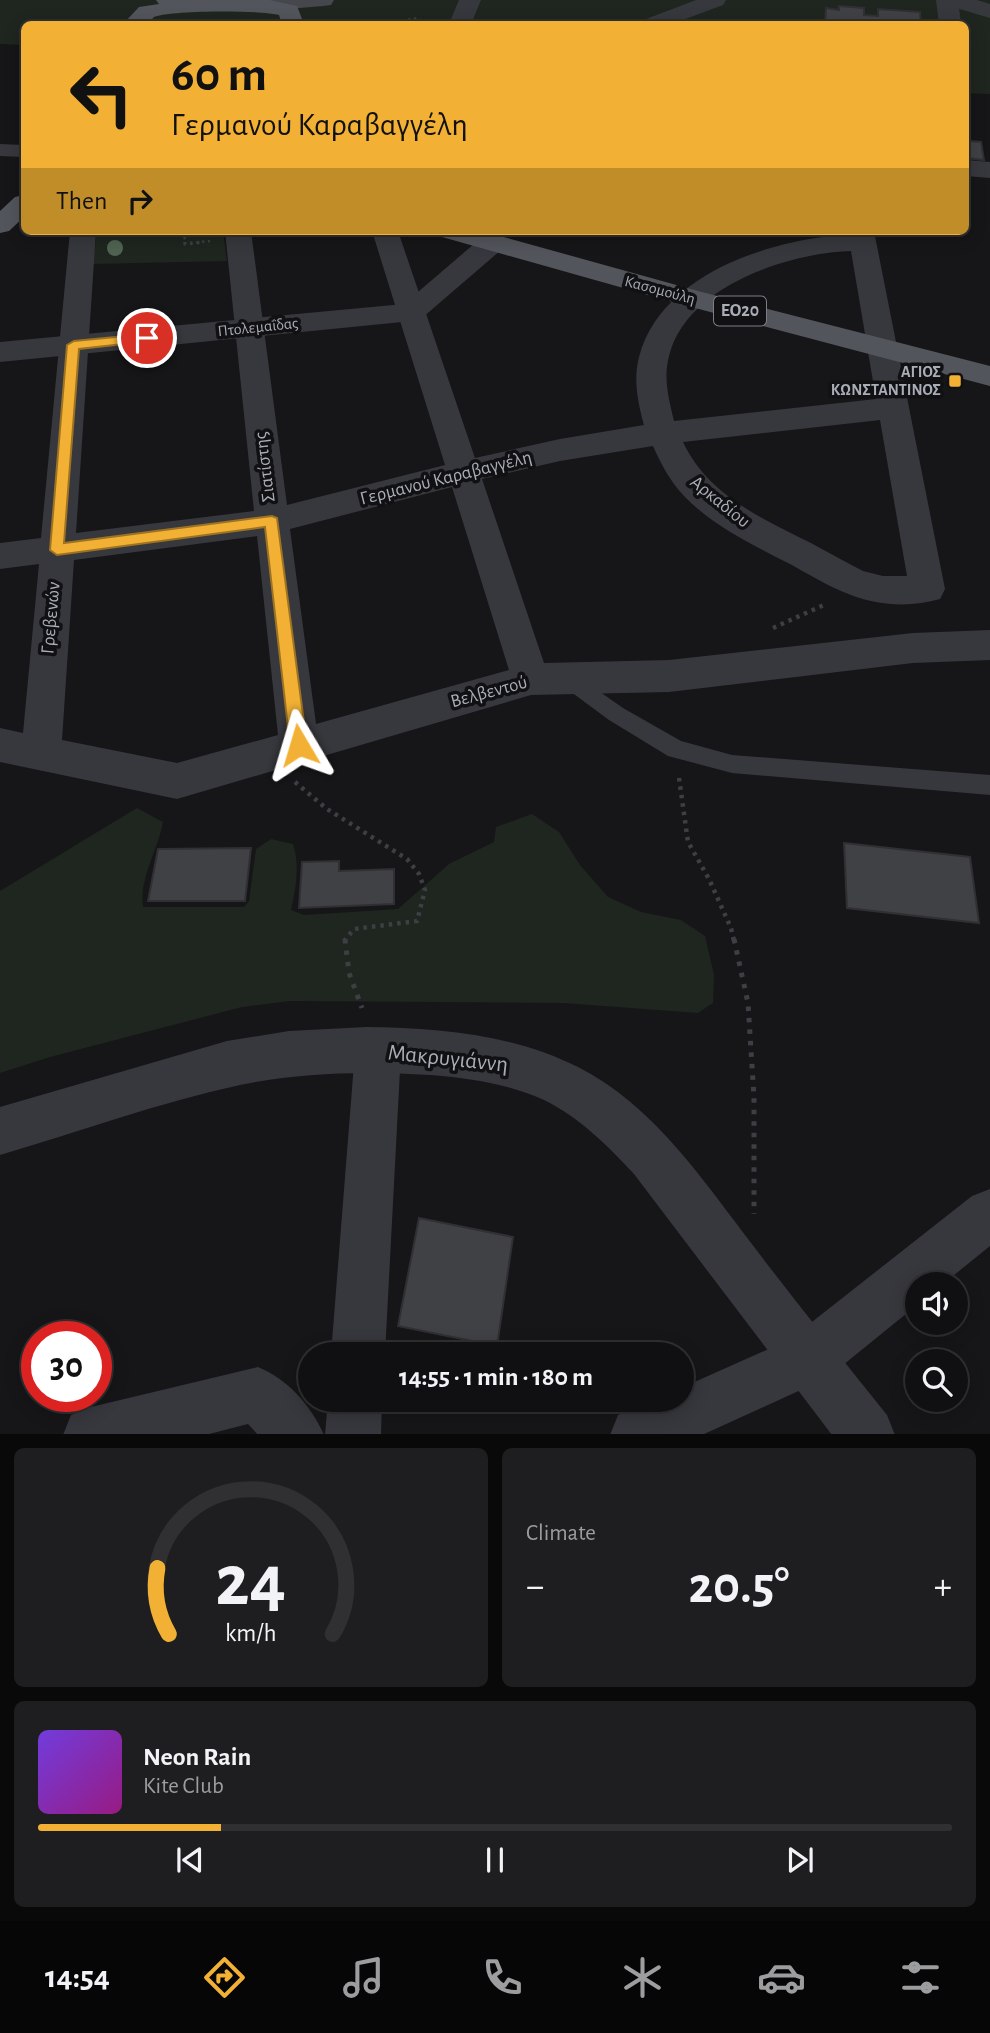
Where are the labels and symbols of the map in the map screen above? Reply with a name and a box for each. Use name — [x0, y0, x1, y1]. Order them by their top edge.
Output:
street label: Κασομούλη — [623, 273, 697, 307]
road number: ΕΟ20 — [714, 296, 766, 326]
pin — [117, 308, 177, 368]
street label: Πτολεμαΐδας — [217, 315, 299, 340]
place label: ΑΓΙΟΣ ΚΩΝΣΤΑΝΤΙΝΟΣ — [831, 364, 941, 398]
marker: ΑΓΙΟΣ ΚΩΝΣΤΑΝΤΙΝΟΣ — [947, 373, 963, 389]
street label: Σιατίστης — [251, 431, 279, 503]
street label: Γερμανού Καραβαγγέλη — [358, 447, 534, 509]
street label: Αρκαδίου — [687, 472, 753, 532]
street label: Γρεβενών — [38, 581, 64, 655]
street label: Βελβεντού — [449, 673, 529, 711]
position arrow — [262, 708, 336, 782]
street label: Μακρυγιάννη — [387, 1041, 509, 1077]
speed limit sign: 30 — [21, 1321, 112, 1412]

